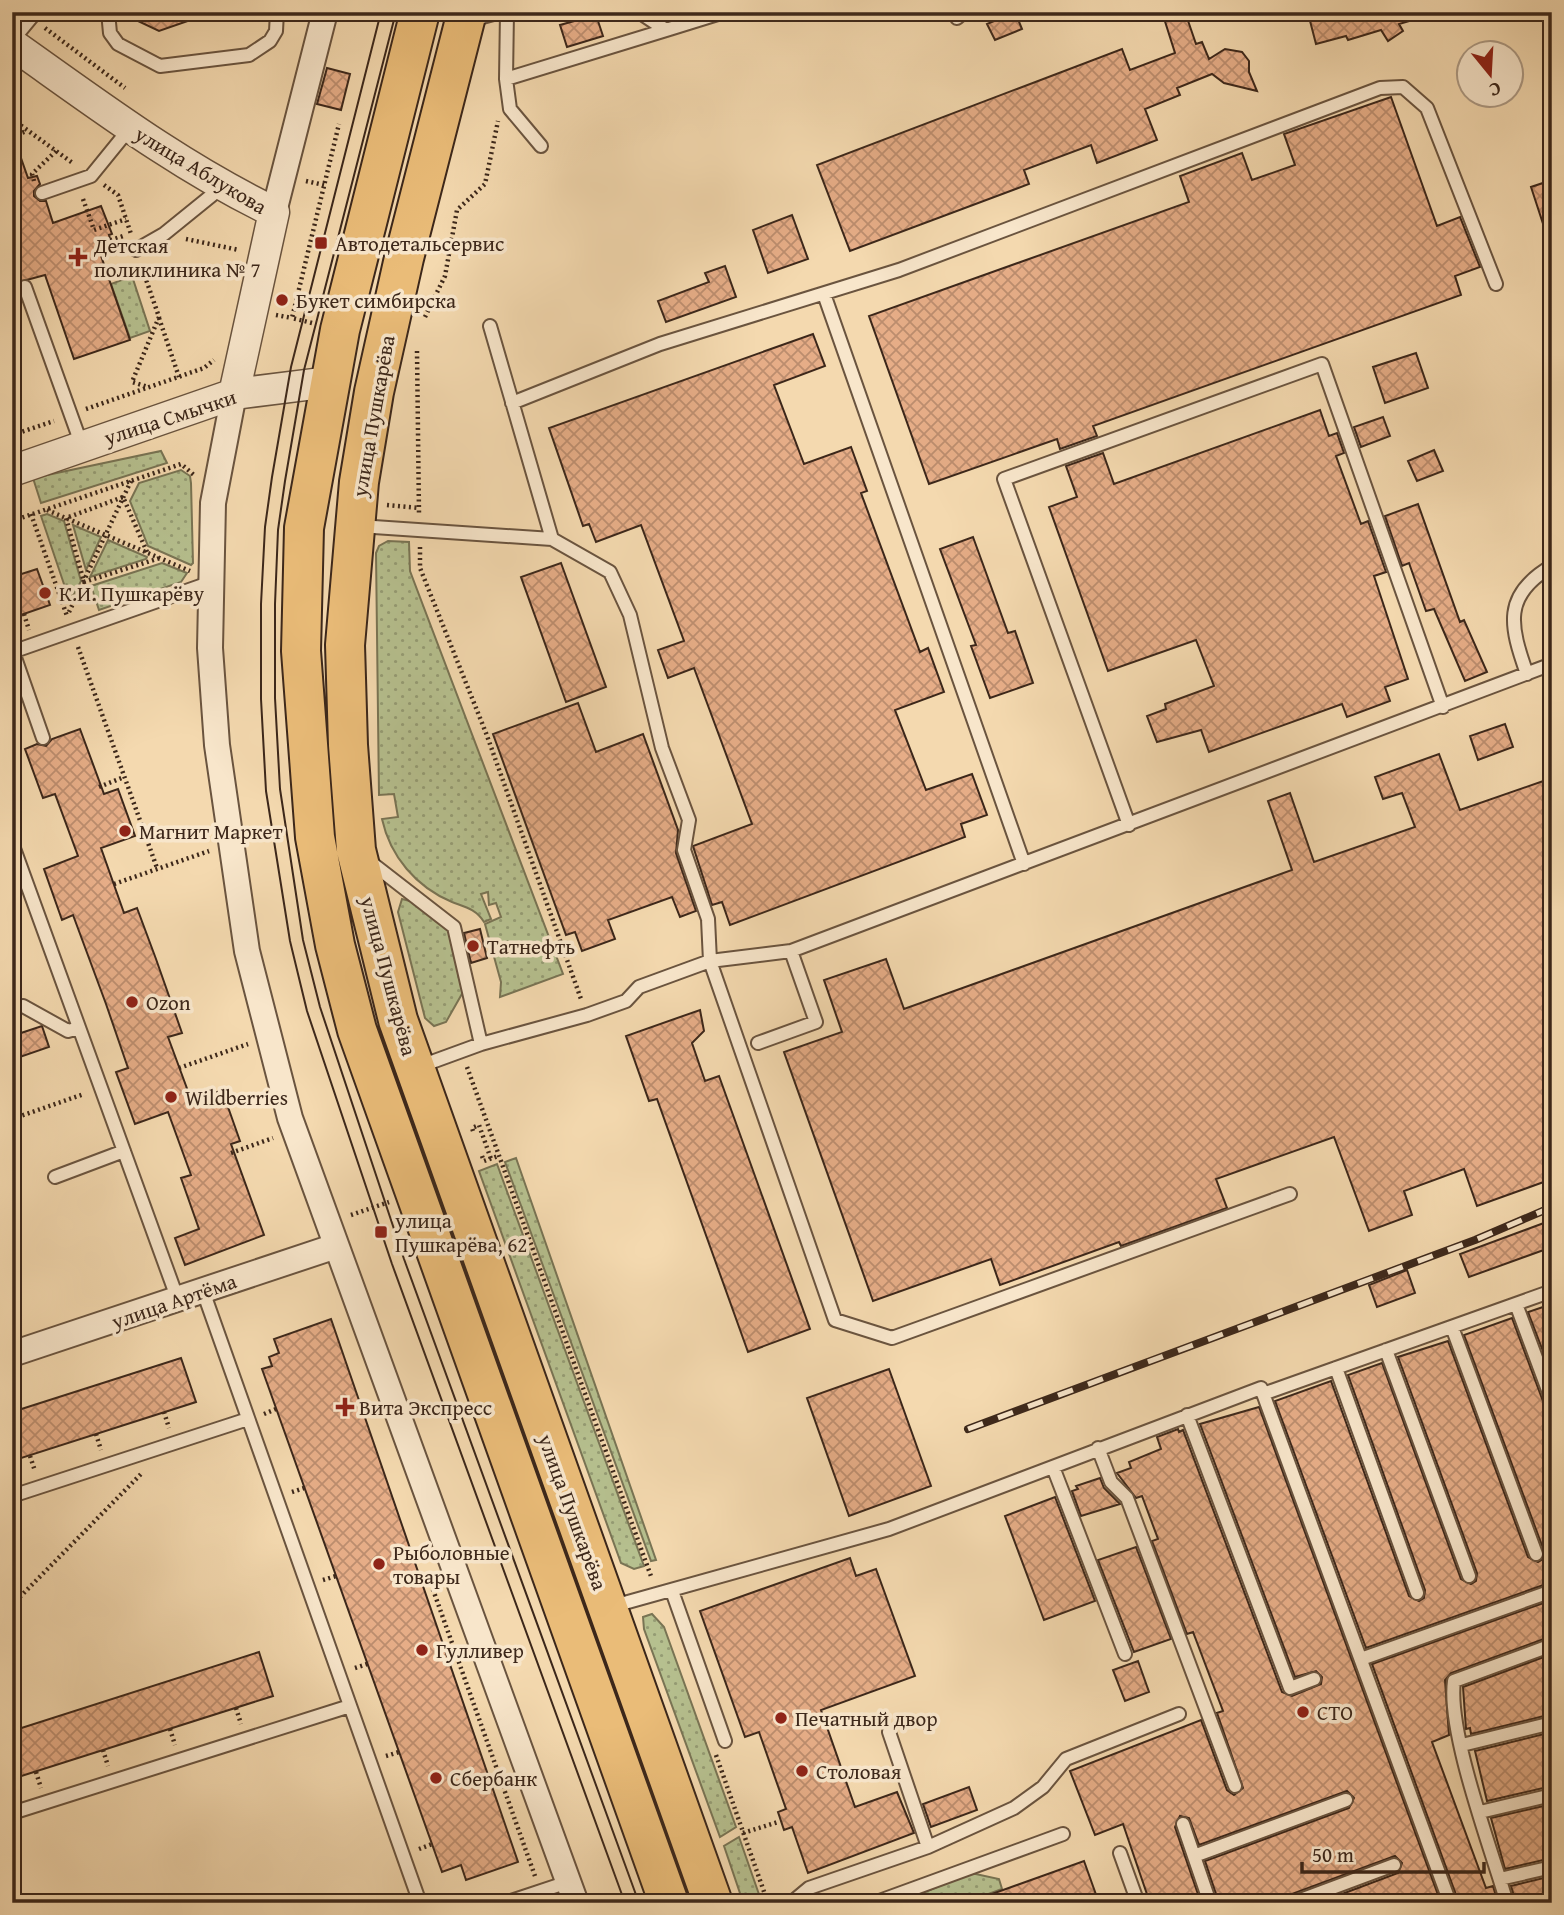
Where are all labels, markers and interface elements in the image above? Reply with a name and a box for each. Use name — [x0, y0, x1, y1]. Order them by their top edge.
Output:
north arrow — [1456, 38, 1526, 108]
text: С — [1486, 75, 1505, 105]
street label: улица Аблукова — [128, 118, 273, 222]
place label: Автодетальсервис — [335, 228, 504, 259]
place label: Детская поликлиника № 7 — [93, 230, 261, 285]
marker: Автодетальсервис — [313, 235, 329, 251]
marker: Детская поликлиника № 7 — [68, 247, 88, 267]
place label: Букет симбирска — [296, 285, 456, 316]
marker: Букет симбирска — [274, 292, 290, 308]
street label: улица Пушкарёва — [343, 333, 402, 500]
street label: улица Смычки — [99, 381, 240, 453]
place label: К.И. Пушкарёву — [59, 578, 204, 609]
marker: К.И. Пушкарёву — [37, 585, 53, 601]
place label: Магнит Маркет — [139, 816, 283, 847]
marker: Магнит Маркет — [117, 823, 133, 839]
street label: улица Пушкарёва — [353, 892, 425, 1059]
place label: Татнефть — [487, 931, 575, 962]
marker: Татнефть — [465, 938, 481, 954]
place label: Ozon — [146, 987, 191, 1018]
marker: Ozon — [124, 994, 140, 1010]
place label: Wildberries — [185, 1082, 288, 1113]
marker: Wildberries — [163, 1089, 179, 1105]
place label: улица Пушкарёва, 62 — [394, 1205, 527, 1260]
marker: улица Пушкарёва, 62 — [373, 1224, 389, 1240]
street label: улица Артёма — [106, 1265, 241, 1337]
place label: Вита Экспресс — [359, 1392, 492, 1423]
marker: Вита Экспресс — [337, 1399, 353, 1415]
street label: улица Пушкарёва — [530, 1429, 616, 1594]
place label: Рыболовные товары — [393, 1537, 510, 1592]
marker: Рыболовные товары — [371, 1556, 387, 1572]
place label: Гулливер — [436, 1635, 524, 1666]
marker: Гулливер — [414, 1642, 430, 1658]
place label: СТО — [1317, 1697, 1353, 1728]
place label: Печатный двор — [795, 1703, 937, 1734]
marker: СТО — [1295, 1704, 1311, 1720]
marker: Печатный двор — [773, 1710, 789, 1726]
place label: Столовая — [816, 1756, 902, 1787]
place label: Сбербанк — [450, 1763, 537, 1794]
marker: Столовая — [794, 1763, 810, 1779]
marker: Сбербанк — [428, 1770, 444, 1786]
scale bar — [1302, 1831, 1484, 1875]
text: 50 m — [1312, 1839, 1354, 1870]

